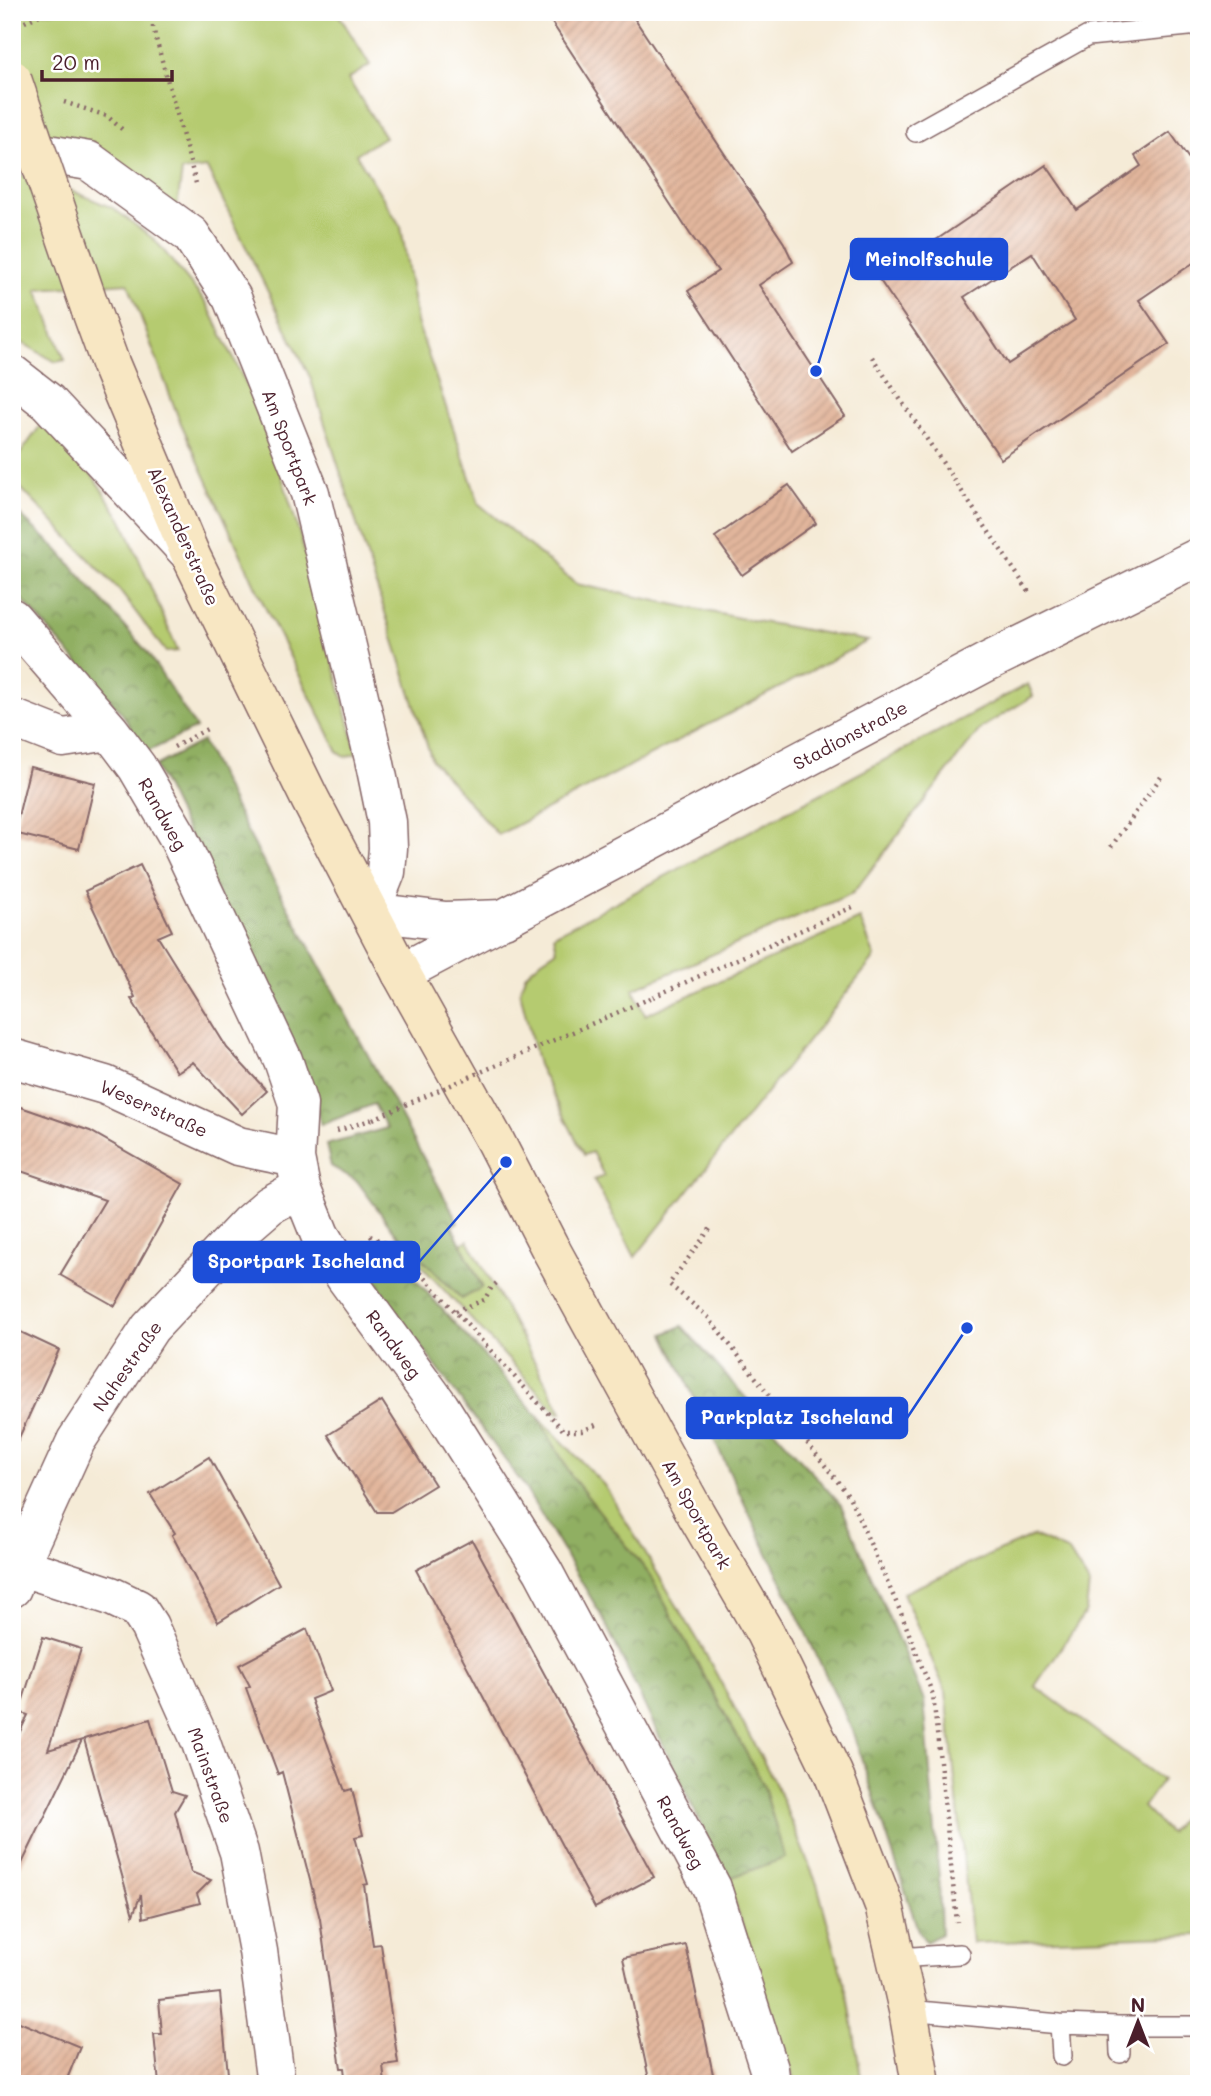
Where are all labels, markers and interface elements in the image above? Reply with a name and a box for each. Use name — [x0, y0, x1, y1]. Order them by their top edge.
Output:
scale bar — [42, 38, 172, 82]
text: 20 m — [52, 48, 100, 75]
callout: Meinolfschule — [851, 239, 1007, 279]
text: Meinolfschule — [865, 246, 993, 271]
street label: Am Sportpark — [257, 386, 323, 508]
street label: Alexanderstraße — [143, 463, 225, 609]
street label: Stadionstraße — [789, 695, 911, 775]
street label: Randweg — [133, 773, 193, 855]
street label: Weserstraße — [96, 1074, 212, 1142]
callout: Sportpark Ischeland — [194, 1242, 419, 1282]
text: Sportpark Ischeland — [207, 1248, 405, 1273]
street label: Randweg — [361, 1305, 427, 1383]
street label: Nahestraße — [87, 1316, 167, 1416]
callout: Parkplatz Ischeland — [687, 1398, 907, 1438]
text: Parkplatz Ischeland — [701, 1404, 893, 1429]
street label: Am Sportpark — [657, 1455, 737, 1573]
street label: Mainstraße — [183, 1724, 239, 1826]
street label: Randweg — [652, 1791, 710, 1873]
north arrow — [1102, 1988, 1172, 2058]
text: N — [1131, 1992, 1145, 2017]

